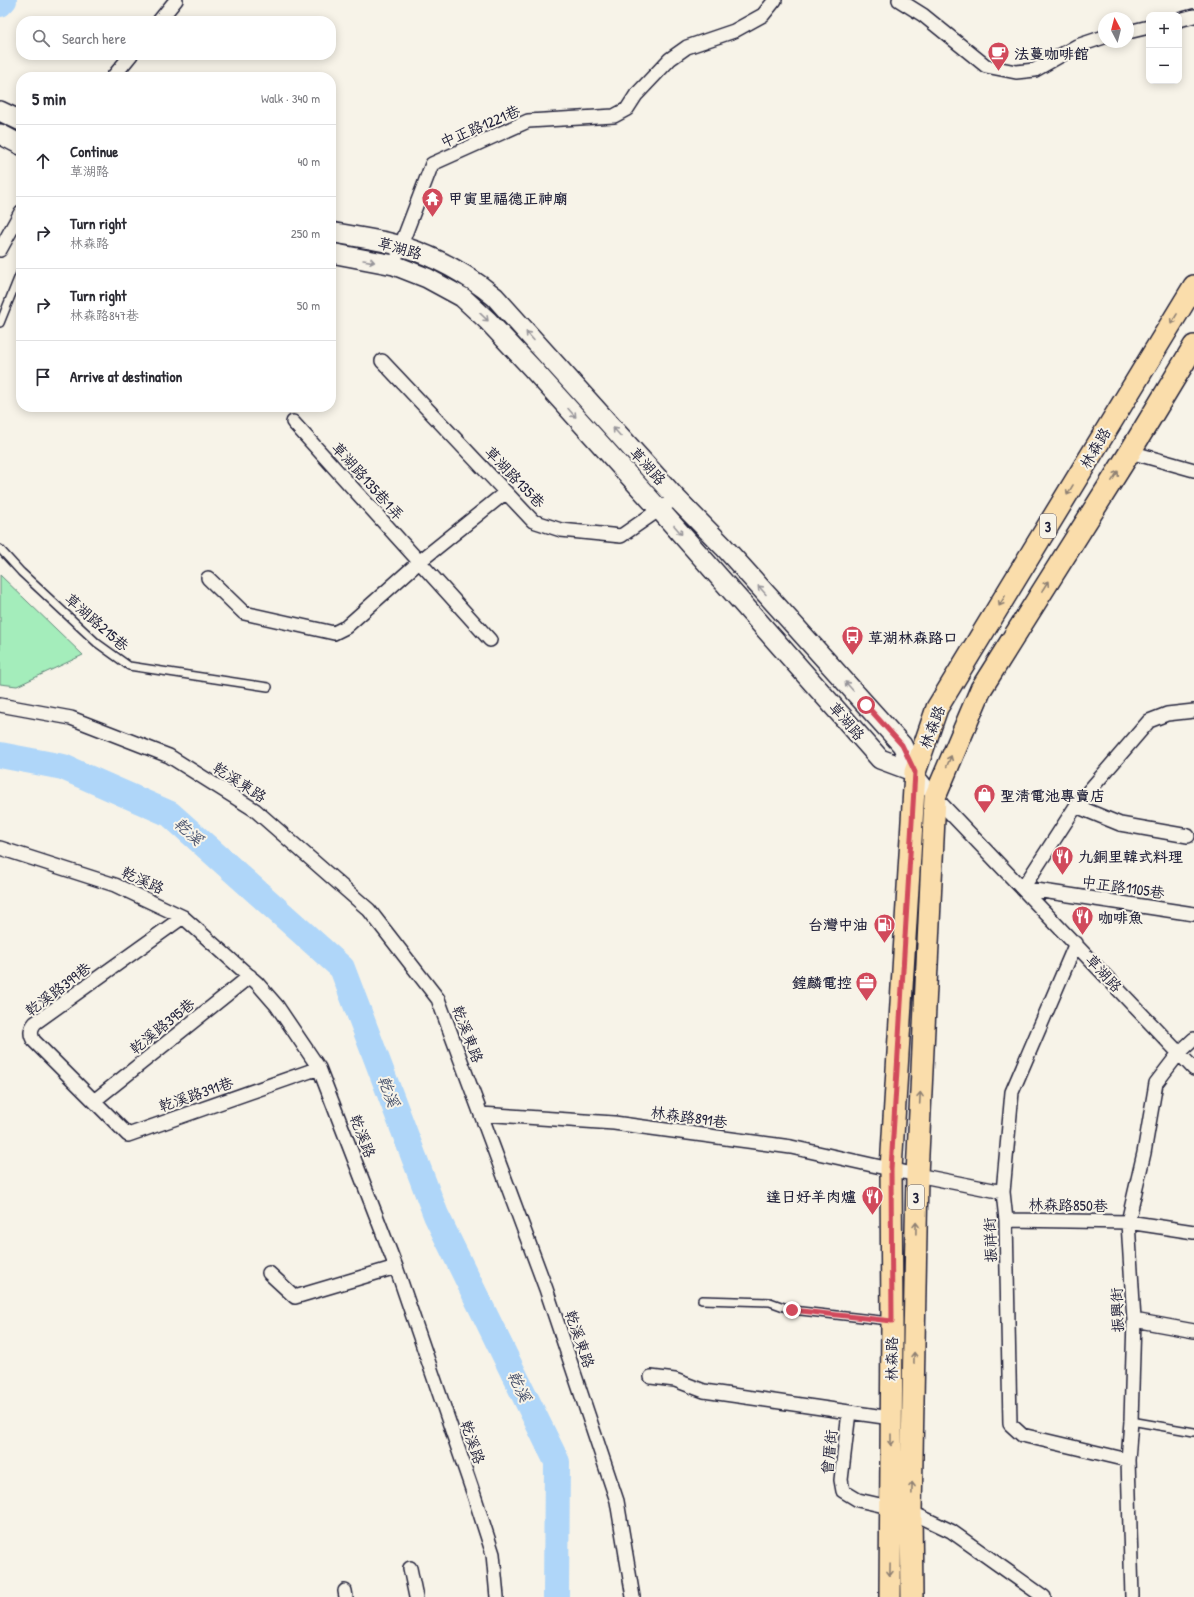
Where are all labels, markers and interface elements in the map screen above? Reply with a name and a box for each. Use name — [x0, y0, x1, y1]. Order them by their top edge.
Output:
north arrow — [1098, 12, 1134, 48]
map controls — [1146, 12, 1182, 84]
button: + — [1146, 12, 1182, 48]
search box — [16, 16, 336, 60]
icon: search — [30, 27, 52, 49]
text: Search here — [62, 28, 126, 49]
cafe icon: 法蔓咖啡館 — [986, 40, 1012, 73]
place label: 法蔓咖啡館 — [1014, 43, 1089, 64]
button: − — [1146, 48, 1182, 84]
text: 5 min — [32, 87, 66, 110]
text: Walk · 340 m — [261, 89, 320, 107]
street label: 中正路1221巷 — [437, 100, 523, 152]
text: Continue — [70, 141, 118, 162]
icon: ahead — [32, 150, 54, 172]
text: 40 m — [297, 152, 320, 170]
text: 草湖路 — [70, 162, 109, 180]
temple icon: 甲寅里福德正神廟 — [420, 185, 446, 218]
place label: 甲寅里福德正神廟 — [448, 188, 568, 209]
text: Turn right — [70, 213, 126, 234]
icon: right — [32, 222, 54, 244]
text: 250 m — [291, 224, 320, 242]
street label: 草湖路 — [375, 232, 425, 264]
text: 林森路 — [70, 234, 109, 252]
one-way arrow — [362, 258, 375, 266]
text: Turn right — [70, 285, 126, 306]
icon: right — [32, 294, 54, 316]
text: 50 m — [297, 296, 320, 314]
text: 林森路847巷 — [70, 306, 139, 324]
one-way arrow — [479, 312, 489, 322]
one-way arrow — [1169, 313, 1177, 325]
one-way arrow — [525, 331, 535, 341]
icon: arrive — [32, 366, 54, 388]
text: Arrive at destination — [70, 366, 182, 387]
one-way arrow — [567, 407, 576, 417]
street label: 林森路 — [1074, 423, 1116, 473]
one-way arrow — [613, 428, 622, 438]
street label: 草湖路135巷1弄 — [327, 437, 409, 525]
street label: 草湖路135巷 — [480, 441, 550, 513]
street label: 草湖路 — [625, 442, 671, 490]
one-way arrow — [1111, 470, 1119, 482]
one-way arrow — [1066, 484, 1074, 495]
road number: 3 — [1040, 514, 1056, 538]
one-way arrow — [673, 525, 683, 535]
one-way arrow — [1042, 580, 1050, 592]
one-way arrow — [758, 584, 767, 595]
street label: 草湖路215巷 — [60, 588, 134, 656]
one-way arrow — [998, 595, 1006, 607]
bus stop icon: 草湖林森路口 — [839, 624, 865, 657]
place label: 草湖林森路口 — [868, 627, 958, 648]
one-way arrow — [845, 681, 854, 691]
route start — [857, 696, 875, 714]
street label: 草湖路 — [824, 697, 870, 745]
street label: 林森路 — [914, 702, 950, 752]
one-way arrow — [946, 755, 954, 767]
street label: 乾溪東路 — [209, 757, 271, 807]
shop icon: 聖清電池專賣店 — [972, 782, 998, 815]
place label: 聖清電池專賣店 — [1000, 785, 1105, 806]
water label: 乾溪 — [170, 812, 209, 851]
restaurant icon: 九銅里韓式料理 — [1050, 843, 1076, 876]
place label: 九銅里韓式料理 — [1078, 846, 1183, 867]
street label: 乾溪路 — [118, 861, 168, 899]
street label: 中正路1105巷 — [1080, 871, 1166, 903]
restaurant icon: 咖啡魚 — [1070, 904, 1096, 937]
place label: 咖啡魚 — [1098, 907, 1143, 928]
fuel station icon: 台灣中油 — [871, 911, 897, 944]
place label: 台灣中油 — [808, 914, 868, 935]
street label: 草湖路 — [1081, 949, 1127, 997]
street label: 乾溪路399巷 — [21, 957, 95, 1021]
office icon: 鍠麟電控 — [854, 969, 880, 1002]
place label: 鍠麟電控 — [792, 972, 852, 993]
street label: 乾溪路395巷 — [125, 993, 199, 1059]
street label: 乾溪東路 — [447, 1002, 489, 1066]
street label: 乾溪路391巷 — [156, 1071, 236, 1117]
water label: 乾溪 — [373, 1072, 405, 1111]
one-way arrow — [917, 1092, 924, 1105]
street label: 林森路891巷 — [649, 1101, 729, 1133]
street label: 乾溪路 — [345, 1111, 381, 1161]
restaurant icon: 達日好羊肉爐 — [859, 1183, 885, 1216]
road number: 3 — [908, 1185, 924, 1209]
place label: 達日好羊肉爐 — [766, 1186, 857, 1207]
street label: 林森路850巷 — [1028, 1194, 1108, 1216]
street label: 振祥街 — [979, 1217, 1001, 1263]
one-way arrow — [912, 1222, 920, 1235]
street label: 振興街 — [1106, 1287, 1128, 1333]
route end — [783, 1301, 801, 1319]
street label: 乾溪東路 — [560, 1307, 600, 1371]
street label: 林森路 — [881, 1336, 902, 1382]
one-way arrow — [910, 1352, 918, 1365]
water label: 乾溪 — [503, 1367, 537, 1406]
street label: 乾溪路 — [456, 1417, 490, 1467]
street label: 曾厝街 — [816, 1429, 842, 1475]
one-way arrow — [887, 1433, 895, 1446]
one-way arrow — [908, 1482, 916, 1495]
one-way arrow — [886, 1563, 894, 1576]

